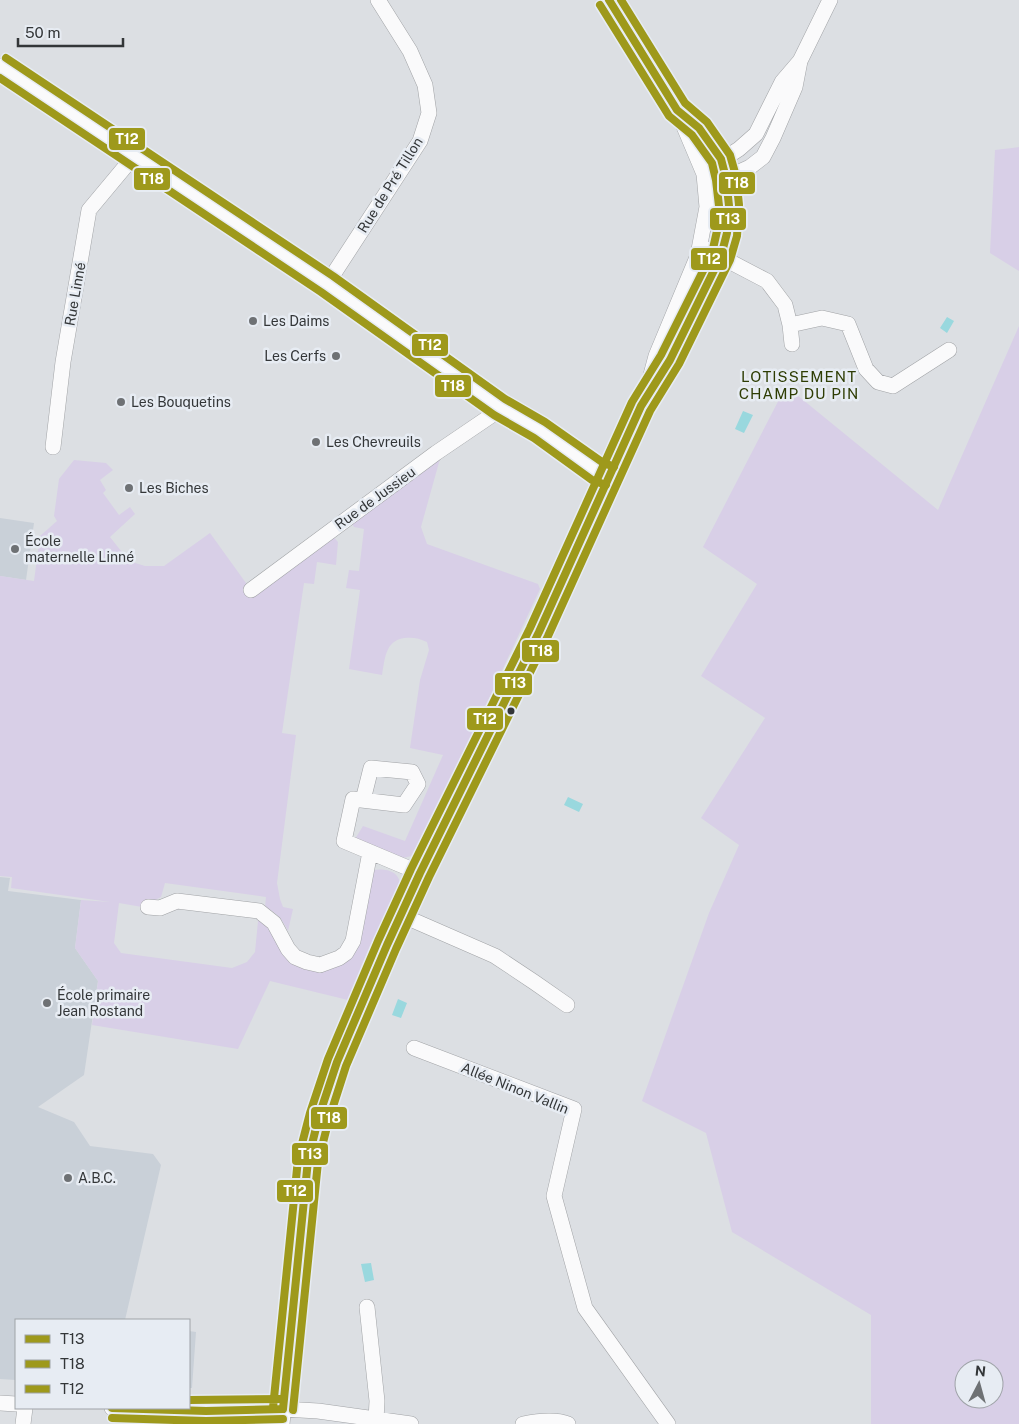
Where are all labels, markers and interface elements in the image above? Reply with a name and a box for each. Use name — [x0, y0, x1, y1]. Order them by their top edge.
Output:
scale bar — [18, 15, 122, 47]
text: 50 m — [25, 24, 60, 41]
line badge: T12 — [108, 127, 146, 151]
text: T12 — [115, 131, 139, 147]
street label: Rue de Pré Tillon — [354, 134, 426, 236]
line badge: T18 — [133, 167, 171, 191]
text: T18 — [140, 171, 164, 187]
line badge: T18 — [718, 171, 756, 195]
text: T18 — [725, 175, 749, 191]
line badge: T13 — [709, 207, 747, 231]
text: T13 — [716, 211, 740, 227]
line badge: T12 — [690, 247, 728, 271]
text: T12 — [697, 251, 721, 267]
street label: Rue Linné — [62, 261, 88, 327]
place label: Les Daims — [263, 313, 329, 329]
marker: Les Daims — [247, 315, 259, 327]
line badge: T12 — [411, 333, 449, 357]
text: T12 — [418, 337, 442, 353]
place label: Les Cerfs — [264, 348, 326, 364]
marker: Les Cerfs — [330, 350, 342, 362]
district label: LOTISSEMENT CHAMP DU PIN — [739, 368, 859, 402]
line badge: T18 — [434, 374, 472, 398]
text: T18 — [441, 378, 465, 394]
place label: Les Bouquetins — [131, 394, 231, 410]
marker: Les Bouquetins — [115, 396, 127, 408]
place label: Les Chevreuils — [326, 434, 421, 450]
marker: Les Chevreuils — [310, 436, 322, 448]
street label: Rue de Jussieu — [332, 464, 418, 532]
place label: Les Biches — [139, 480, 209, 496]
marker: Les Biches — [123, 482, 135, 494]
place label: École maternelle Linné — [25, 532, 134, 565]
marker: École maternelle Linné — [9, 543, 21, 555]
line badge: T18 — [521, 639, 560, 663]
text: T18 — [529, 643, 553, 659]
line badge: T13 — [494, 672, 533, 696]
text: T13 — [502, 675, 526, 691]
unlabelled marker — [506, 706, 516, 716]
line badge: T12 — [466, 707, 504, 731]
text: T12 — [473, 711, 497, 727]
place label: École primaire Jean Rostand — [57, 986, 150, 1019]
marker: École primaire Jean Rostand — [41, 997, 53, 1009]
street label: Allée Ninon Vallin — [459, 1059, 571, 1117]
line badge: T18 — [310, 1106, 348, 1130]
text: T18 — [317, 1110, 341, 1126]
line badge: T13 — [291, 1142, 329, 1166]
text: T13 — [298, 1146, 322, 1162]
place label: A.B.C. — [78, 1170, 116, 1186]
marker: A.B.C. — [62, 1172, 74, 1184]
line badge: T12 — [276, 1179, 314, 1203]
text: T12 — [283, 1183, 307, 1199]
legend — [15, 1319, 190, 1409]
text: T13 — [60, 1330, 84, 1347]
text: T18 — [60, 1355, 85, 1372]
north arrow — [954, 1359, 1004, 1409]
text: N — [974, 1363, 987, 1380]
text: T12 — [60, 1380, 84, 1397]

